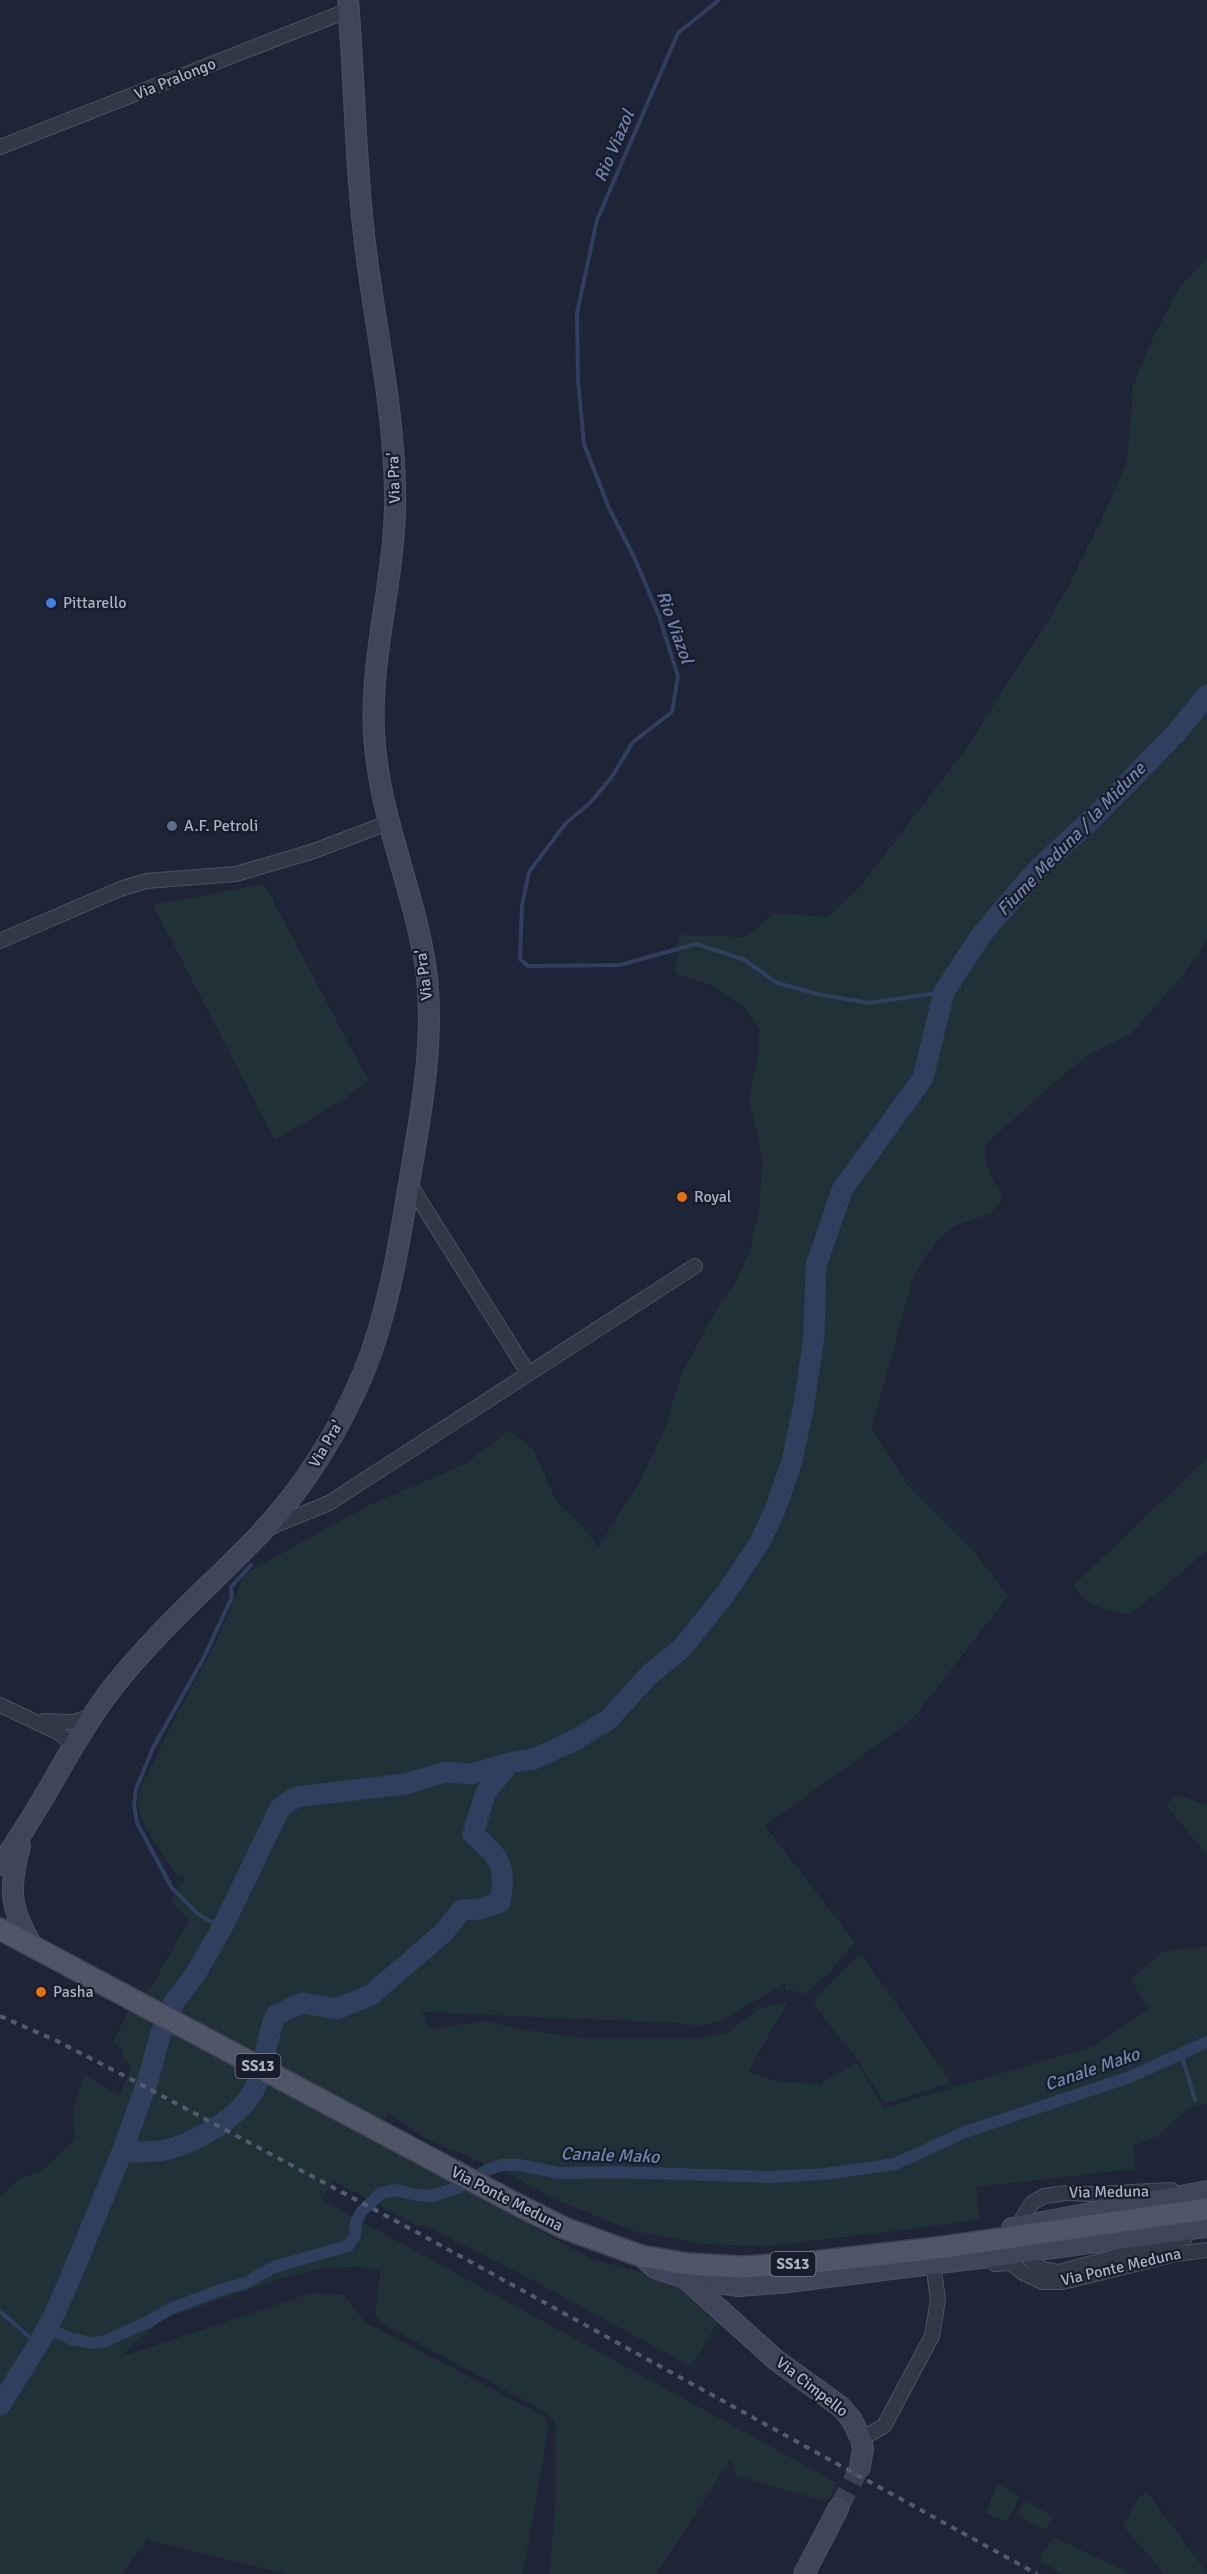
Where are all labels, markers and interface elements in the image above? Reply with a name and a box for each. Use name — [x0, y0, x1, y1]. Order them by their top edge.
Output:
street label: Via Pralongo — [131, 54, 219, 104]
water label: Rio Viazol — [589, 105, 640, 185]
street label: Via Pra' — [383, 452, 405, 504]
water label: Rio Viazol — [652, 588, 699, 668]
place label: Pittarello — [63, 593, 127, 613]
marker: Pittarello — [44, 596, 58, 610]
water label: Fiume Meduna / la Midune — [992, 757, 1151, 920]
place label: A.F. Petroli — [184, 816, 258, 836]
marker: A.F. Petroli — [165, 819, 179, 833]
street label: Via Pra' — [411, 948, 437, 1002]
place label: Royal — [694, 1187, 732, 1207]
marker: Royal — [675, 1190, 689, 1204]
street label: Via Pra' — [305, 1417, 347, 1471]
place label: Pasha — [53, 1982, 94, 2002]
marker: Pasha — [34, 1985, 48, 1999]
water label: Canale Mako — [1042, 2042, 1144, 2095]
road number: SS13 — [236, 2054, 280, 2078]
water label: Canale Mako — [560, 2142, 661, 2168]
street label: Via Ponte Meduna — [448, 2162, 566, 2236]
street label: Via Meduna — [1069, 2181, 1149, 2203]
street label: Via Ponte Meduna — [1059, 2243, 1183, 2291]
road number: SS13 — [770, 2252, 816, 2276]
street label: Via Cimpello — [772, 2353, 852, 2421]

